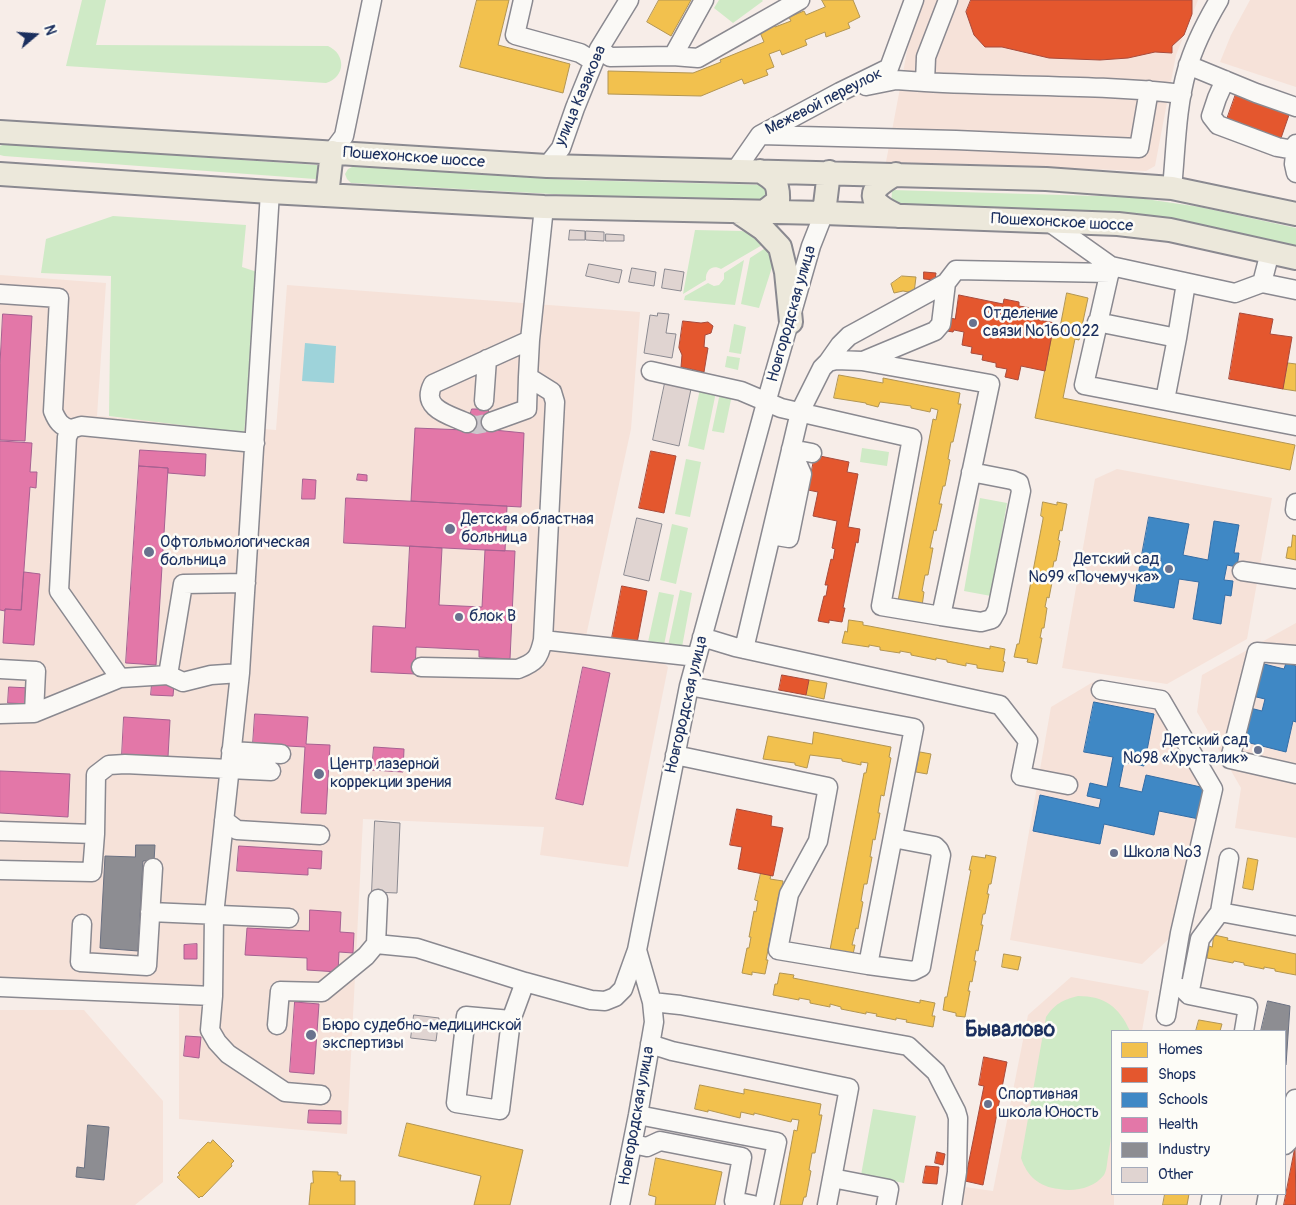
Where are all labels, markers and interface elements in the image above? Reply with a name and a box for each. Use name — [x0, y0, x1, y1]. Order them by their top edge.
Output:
north arrow — [10, 10, 60, 60]
text: N — [40, 23, 59, 37]
street label: улица Казакова — [551, 43, 611, 149]
street label: Межевой переулок — [762, 64, 886, 140]
street label: Пошехонское шоссе — [342, 143, 486, 173]
street label: Пошехонское шоссе — [990, 210, 1134, 236]
street label: Новгородская улица — [763, 244, 821, 384]
place label: Отделение связи №160022 — [983, 304, 1100, 342]
marker: Отделение связи №160022 — [967, 317, 979, 329]
place label: Детская областная больница — [461, 510, 594, 548]
marker: Детская областная больница — [443, 522, 457, 536]
place label: Офтольмологическая больница — [160, 533, 310, 571]
marker: Офтольмологическая больница — [142, 545, 156, 559]
place label: Детский сад №99 «Почемучка» — [1028, 550, 1159, 588]
marker: Детский сад №99 «Почемучка» — [1163, 563, 1175, 575]
place label: блок В — [469, 607, 516, 627]
marker: блок В — [453, 611, 465, 623]
street label: Новгородская улица — [662, 634, 712, 776]
place label: Детский сад №98 «Хрусталик» — [1123, 731, 1248, 769]
marker: Детский сад №98 «Хрусталик» — [1252, 744, 1264, 756]
place label: Центр лазерной коррекции зрения — [330, 755, 452, 793]
marker: Центр лазерной коррекции зрения — [312, 767, 326, 781]
place label: Школа №3 — [1124, 843, 1202, 863]
marker: Школа №3 — [1108, 847, 1120, 859]
place label: Бюро судебно-медицинской экспертизы — [322, 1016, 522, 1054]
district label: Бывалово — [965, 1018, 1055, 1044]
marker: Бюро судебно-медицинской экспертизы — [304, 1028, 318, 1042]
legend — [1111, 1030, 1286, 1195]
text: Homes — [1158, 1040, 1203, 1059]
street label: Новгородская улица — [615, 1045, 659, 1187]
text: Shops — [1158, 1065, 1196, 1084]
place label: Спортивная школа Юность — [998, 1085, 1099, 1123]
text: Schools — [1158, 1090, 1208, 1109]
marker: Спортивная школа Юность — [982, 1098, 994, 1110]
text: Health — [1158, 1115, 1198, 1134]
text: Industry — [1158, 1140, 1210, 1159]
text: Other — [1158, 1165, 1193, 1184]

